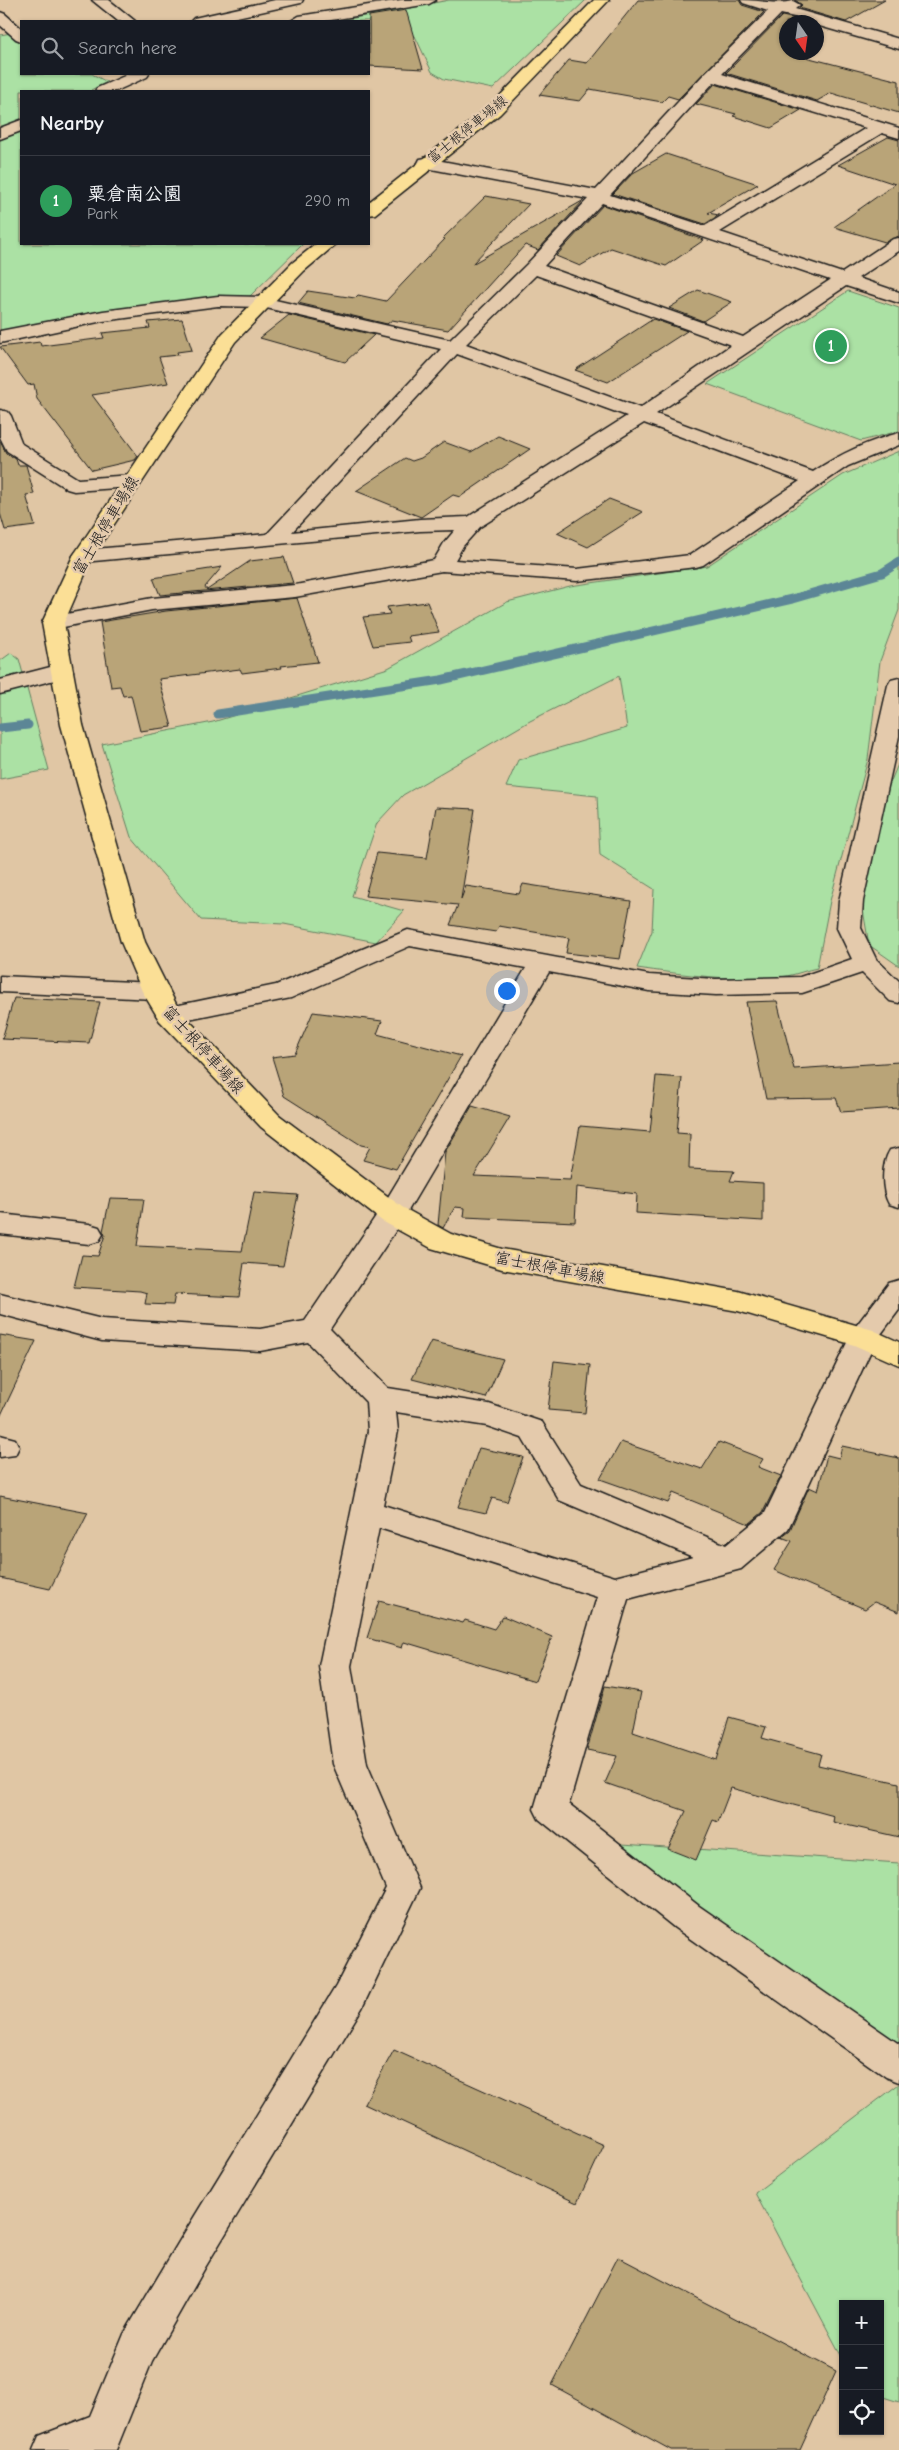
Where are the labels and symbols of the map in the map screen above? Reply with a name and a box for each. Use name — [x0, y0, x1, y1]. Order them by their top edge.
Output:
north arrow — [779, 15, 824, 60]
street label: 富士根停車場線 — [424, 92, 511, 167]
pin: 1 — [815, 327, 847, 365]
street label: 富士根停車場線 — [69, 473, 142, 578]
your location — [494, 978, 520, 1004]
street label: 富士根停車場線 — [159, 1002, 247, 1097]
street label: 富士根停車場線 — [493, 1248, 607, 1288]

